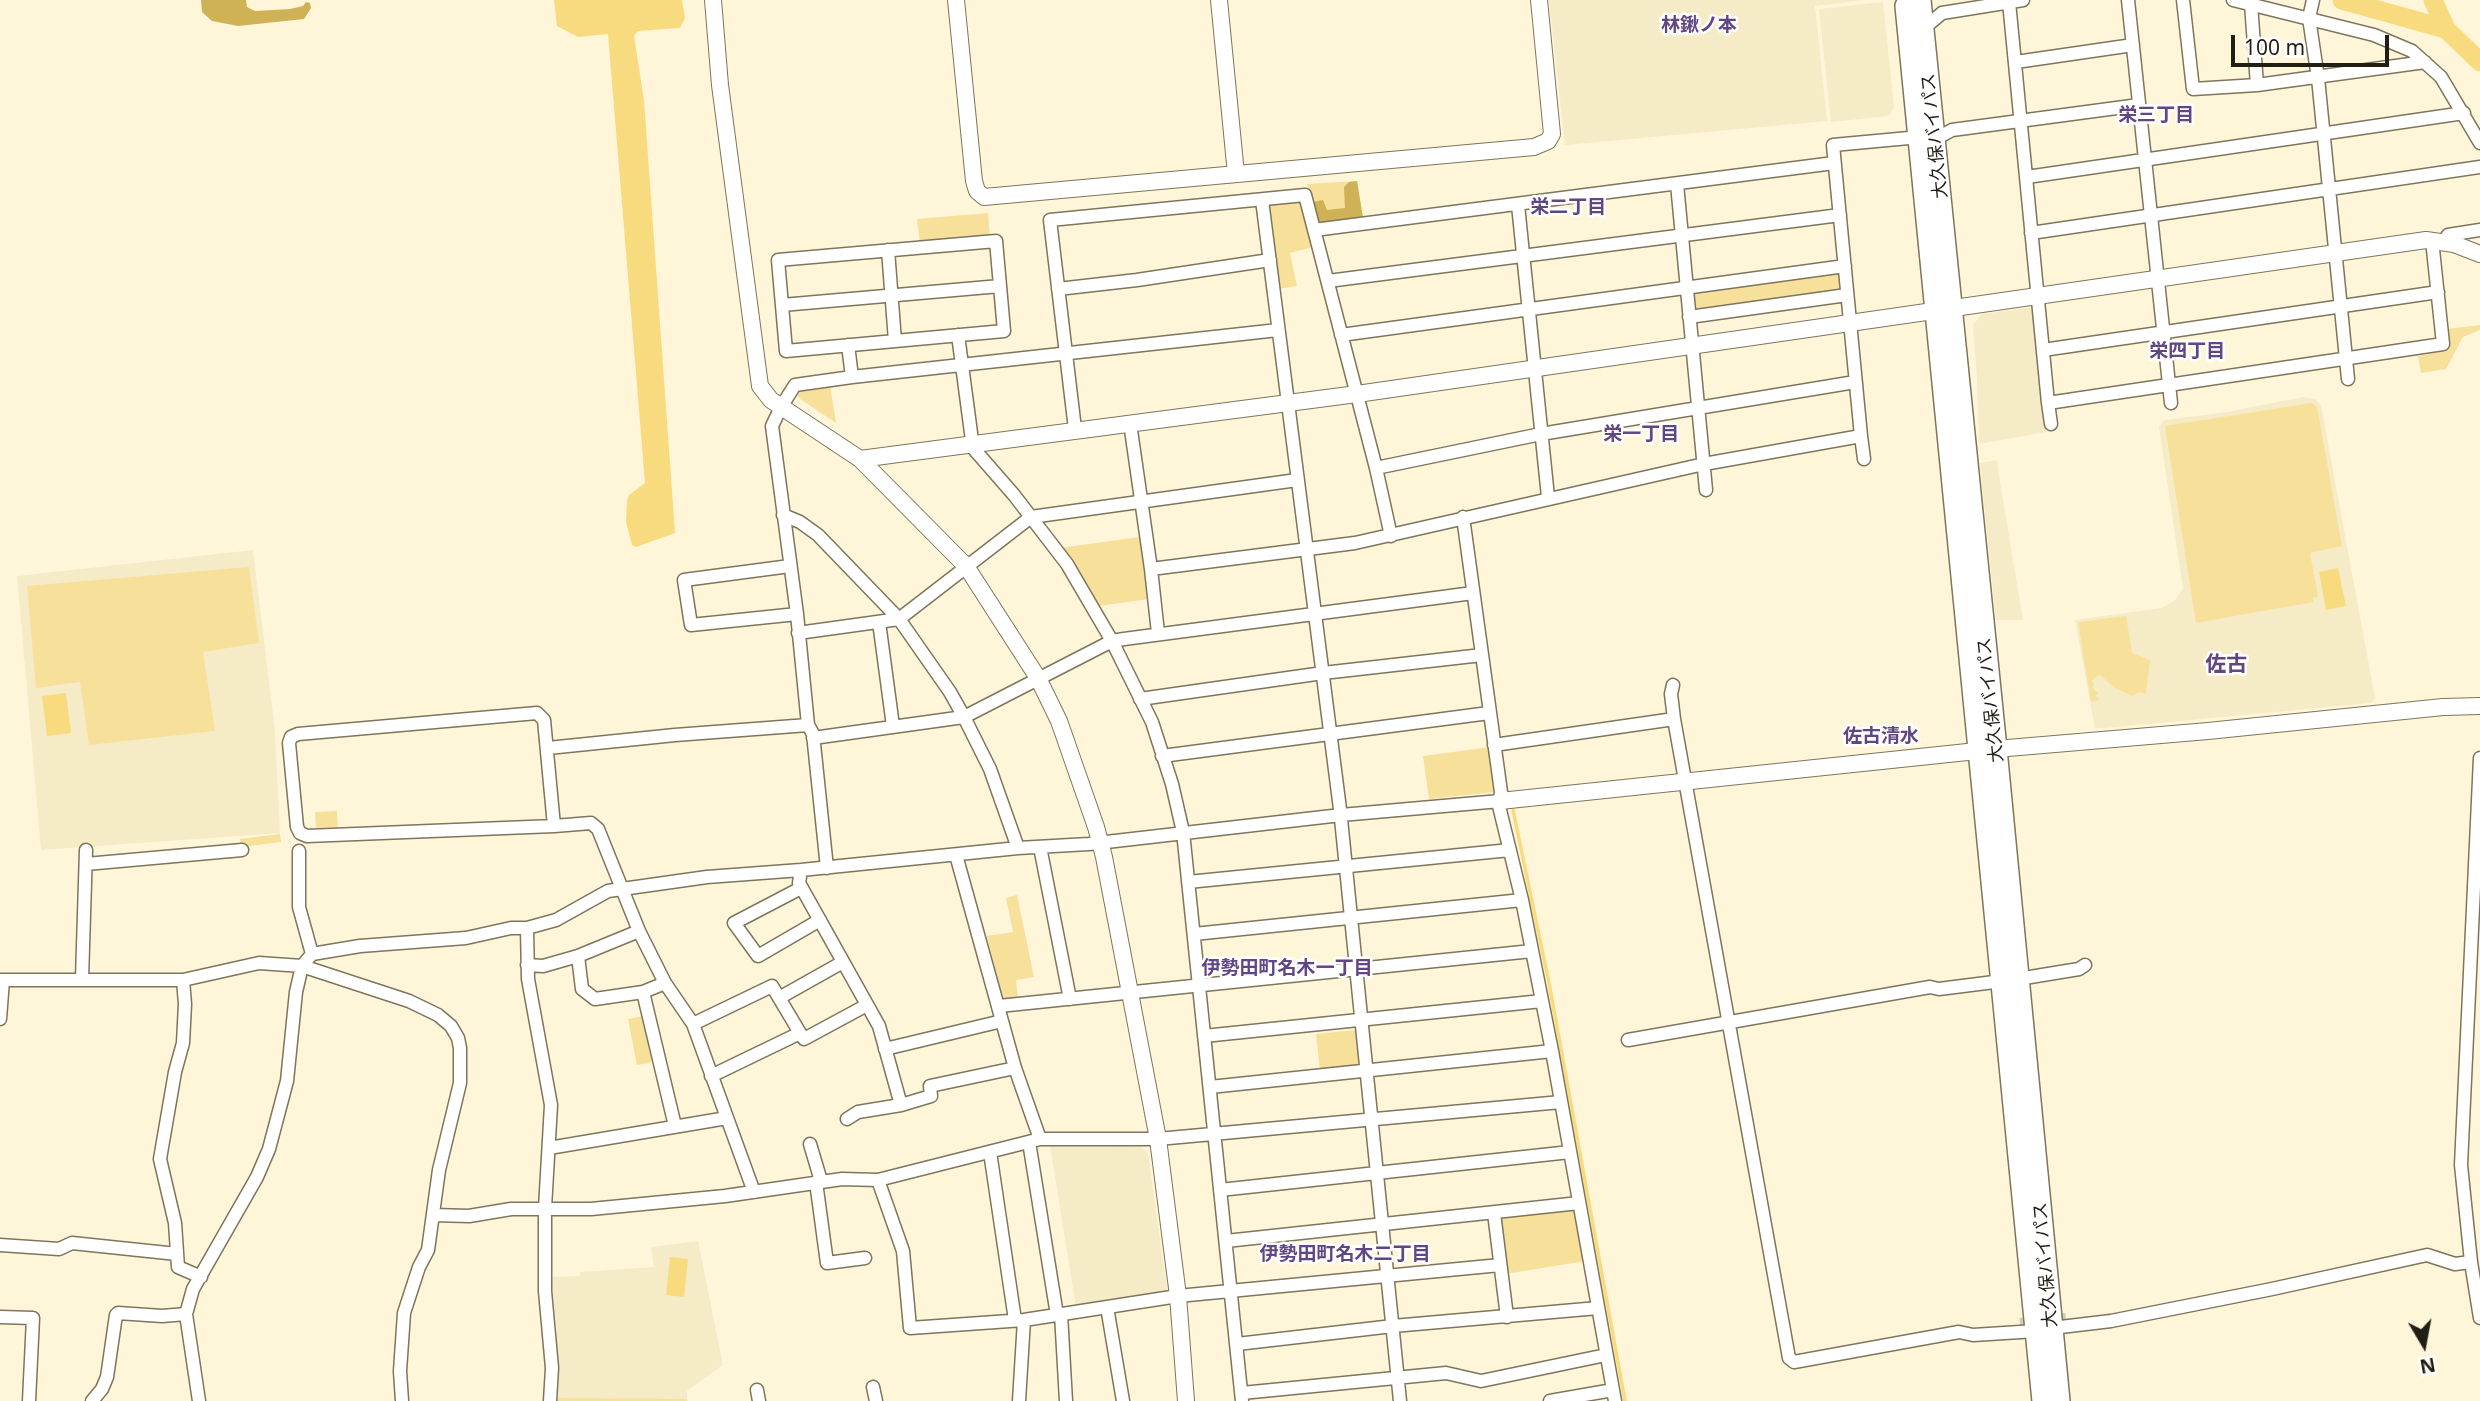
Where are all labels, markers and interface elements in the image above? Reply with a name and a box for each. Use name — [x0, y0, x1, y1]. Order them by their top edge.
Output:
district label: 林鍬ノ本 — [1661, 15, 1737, 37]
scale bar — [2235, 21, 2392, 65]
text: 100 m — [2244, 33, 2305, 61]
street label: 大久保バイパス — [1918, 72, 1952, 200]
district label: 栄三丁目 — [2118, 105, 2194, 127]
district label: 栄二丁目 — [1530, 197, 1606, 219]
district label: 栄四丁目 — [2149, 341, 2225, 363]
district label: 栄一丁目 — [1603, 424, 1679, 446]
street label: 大久保バイパス — [1974, 636, 2008, 764]
district label: 佐古 — [2205, 652, 2247, 678]
district label: 佐古清水 — [1843, 726, 1919, 748]
district label: 伊勢田町名木一丁目 — [1202, 958, 1372, 980]
street label: 大久保バイパス — [2030, 1201, 2062, 1329]
district label: 伊勢田町名木二丁目 — [1260, 1244, 1430, 1266]
north arrow — [2389, 1310, 2459, 1380]
text: N — [2418, 1352, 2438, 1380]

